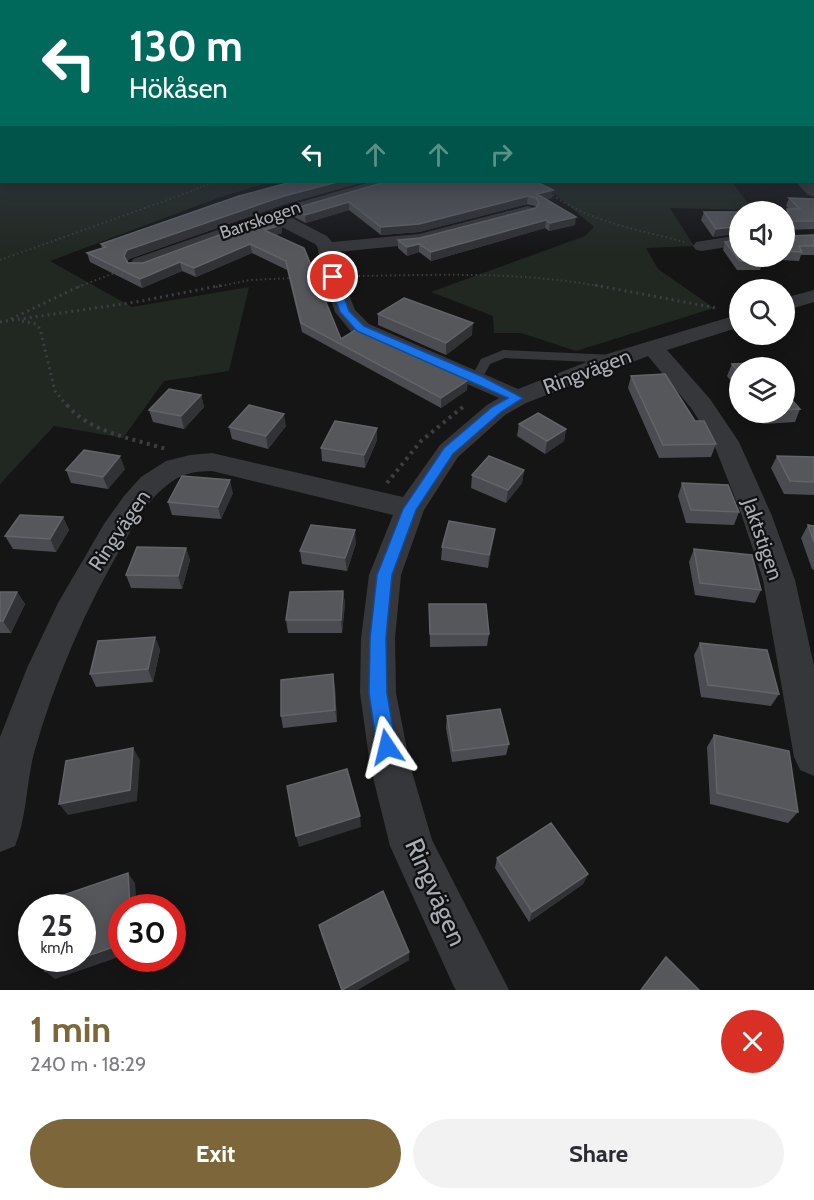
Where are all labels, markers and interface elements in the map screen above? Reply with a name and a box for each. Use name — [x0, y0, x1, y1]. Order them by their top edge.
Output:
text: 130 m — [129, 20, 243, 72]
icon: left — [30, 24, 108, 102]
text: Hökåsen — [129, 72, 228, 105]
icon: left — [296, 138, 329, 171]
icon: ahead — [359, 138, 392, 171]
icon: ahead — [422, 138, 455, 171]
icon: right — [485, 138, 518, 171]
street label: Barrskogen — [217, 196, 303, 244]
map controls — [729, 201, 795, 423]
button: sound — [729, 201, 795, 267]
pin — [307, 251, 358, 302]
icon: arrive — [316, 260, 349, 293]
button: search — [729, 279, 795, 345]
street label: Ringvägen — [539, 343, 635, 399]
button: layers — [729, 357, 795, 423]
street label: Ringvägen — [83, 485, 155, 575]
street label: Jaktstigen — [737, 494, 789, 583]
position arrow — [355, 715, 419, 779]
street label: Ringvägen — [398, 833, 474, 951]
speed limit sign: 30 — [108, 894, 186, 972]
text: 25 — [41, 907, 73, 944]
text: km/h — [41, 939, 73, 957]
text: 1 min — [30, 1007, 111, 1051]
button: close — [721, 1010, 784, 1073]
text: 240 m · 18:29 — [30, 1052, 146, 1076]
button: Exit — [30, 1119, 401, 1188]
button: Share — [413, 1119, 784, 1188]

